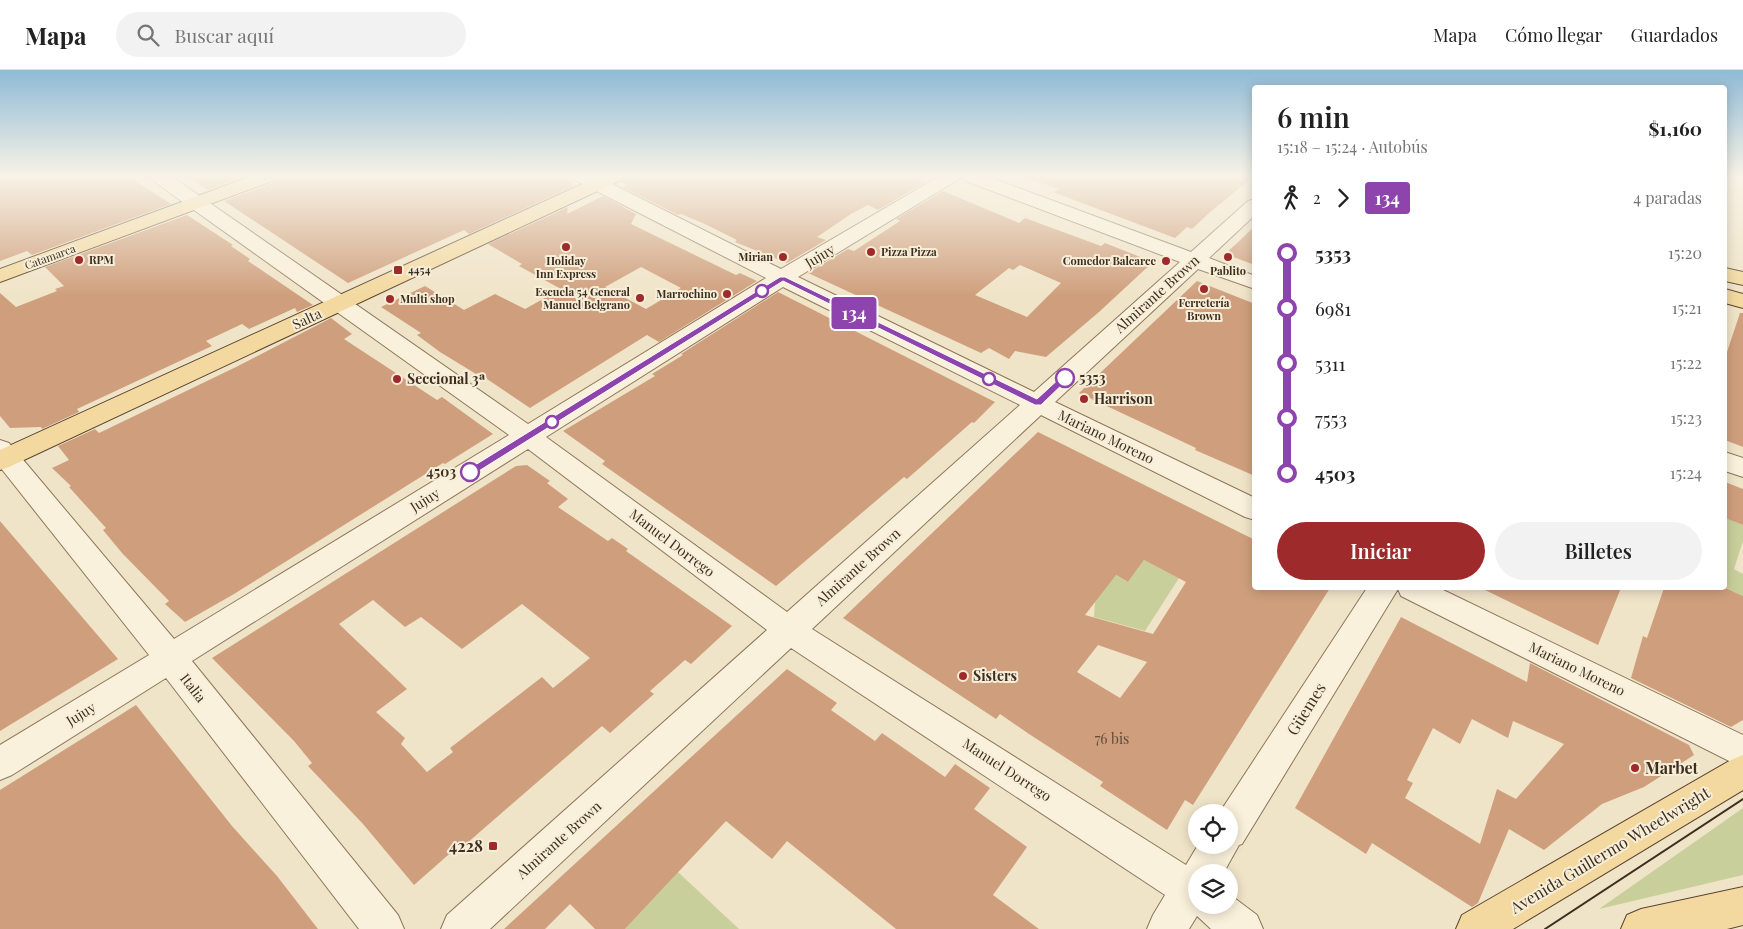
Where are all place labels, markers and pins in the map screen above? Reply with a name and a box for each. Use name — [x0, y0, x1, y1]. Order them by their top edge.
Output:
marker: Holiday Inn Express — [560, 241, 572, 253]
place label: Pizza Pizza — [881, 244, 937, 259]
marker: Pizza Pizza — [865, 246, 877, 258]
place label: Mirian — [738, 249, 773, 264]
marker: Mirian — [777, 251, 789, 263]
marker: Pablito — [1222, 251, 1234, 263]
place label: RPM — [89, 252, 114, 267]
place label: Holiday Inn Express — [536, 253, 596, 281]
place label: Comedor Balcarce — [1063, 253, 1156, 268]
marker: RPM — [73, 254, 85, 266]
marker: Comedor Balcarce — [1160, 255, 1172, 267]
place label: 4454 — [408, 262, 431, 277]
place label: Pablito — [1210, 263, 1246, 278]
marker: 4454 — [392, 264, 404, 276]
marker: Ferretería Brown — [1198, 283, 1210, 295]
place label: Escuela 54 General Manuel Belgrano — [535, 284, 631, 312]
unlabelled marker — [755, 284, 769, 298]
place label: Marrochino — [656, 286, 717, 301]
marker: Marrochino — [721, 288, 733, 300]
place label: Multi shop — [400, 291, 455, 306]
marker: Escuela 54 General Manuel Belgrano — [634, 292, 646, 304]
marker: Multi shop — [384, 293, 396, 305]
place label: Ferretería Brown — [1179, 295, 1230, 323]
marker: 5353 — [1055, 368, 1075, 388]
place label: 5353 — [1079, 368, 1106, 387]
place label: Seccional 3ª — [407, 369, 486, 388]
unlabelled marker — [982, 372, 996, 386]
marker: Seccional 3ª — [391, 373, 403, 385]
place label: Harrison — [1094, 389, 1153, 408]
marker: Harrison — [1078, 393, 1090, 405]
unlabelled marker — [545, 415, 559, 429]
place label: 4503 — [426, 462, 456, 481]
marker: 4503 — [460, 462, 480, 482]
place label: Sisters — [973, 666, 1017, 685]
marker: Sisters — [957, 670, 969, 682]
place label: Marbet — [1645, 757, 1699, 778]
marker: Marbet — [1629, 762, 1641, 774]
place label: 4228 — [449, 835, 483, 856]
marker: 4228 — [487, 840, 499, 852]

